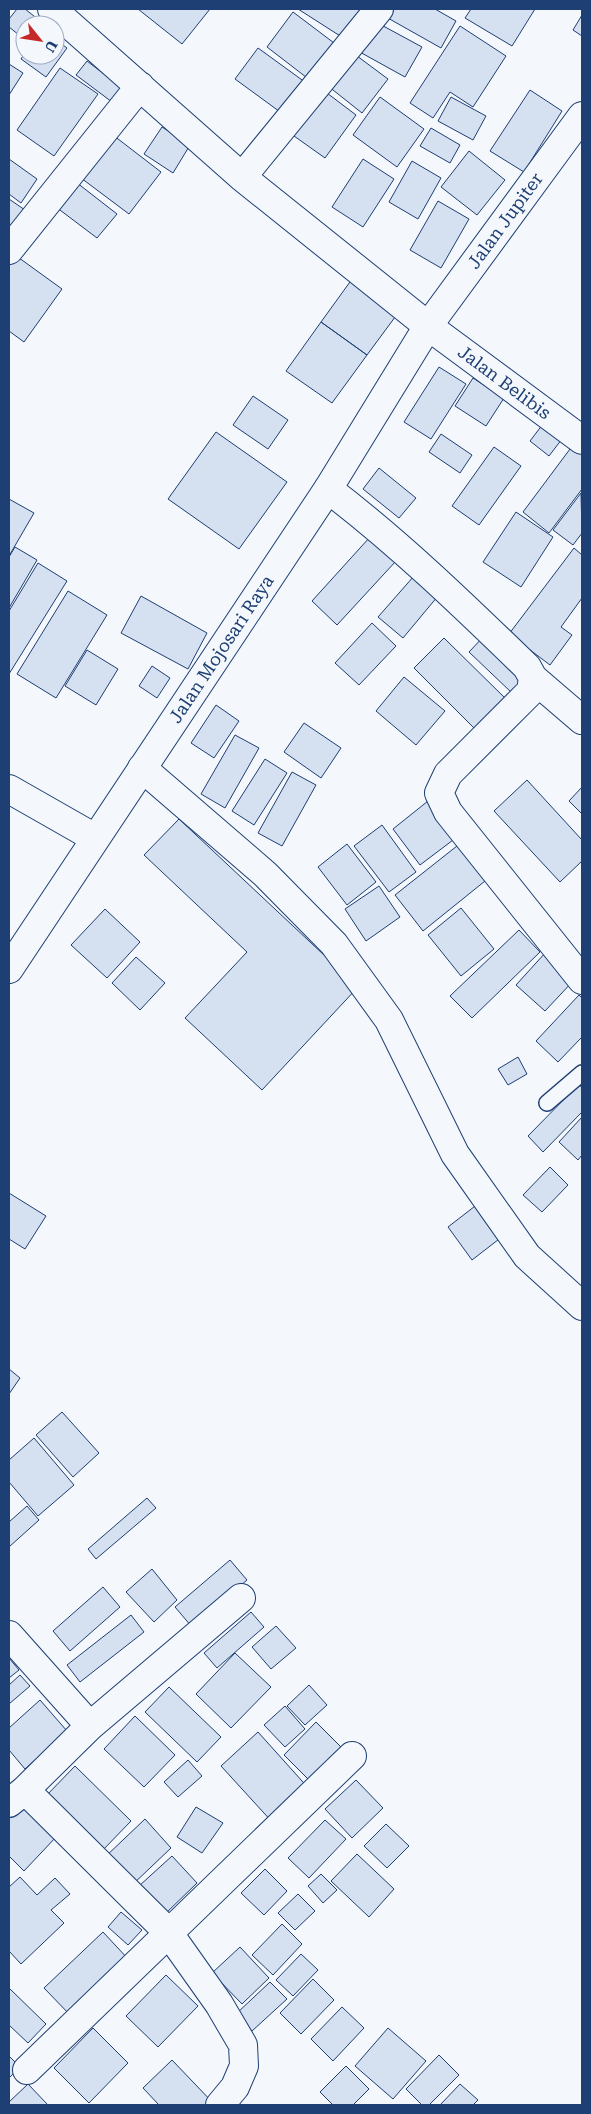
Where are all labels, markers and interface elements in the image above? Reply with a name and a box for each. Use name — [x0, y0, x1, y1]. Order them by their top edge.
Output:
north arrow — [15, 15, 65, 65]
text: U — [42, 38, 61, 55]
street label: Jalan Jupiter — [463, 169, 547, 273]
street label: Jalan Belibis — [454, 341, 555, 423]
street label: Jalan Mojosari Raya — [164, 571, 278, 727]

